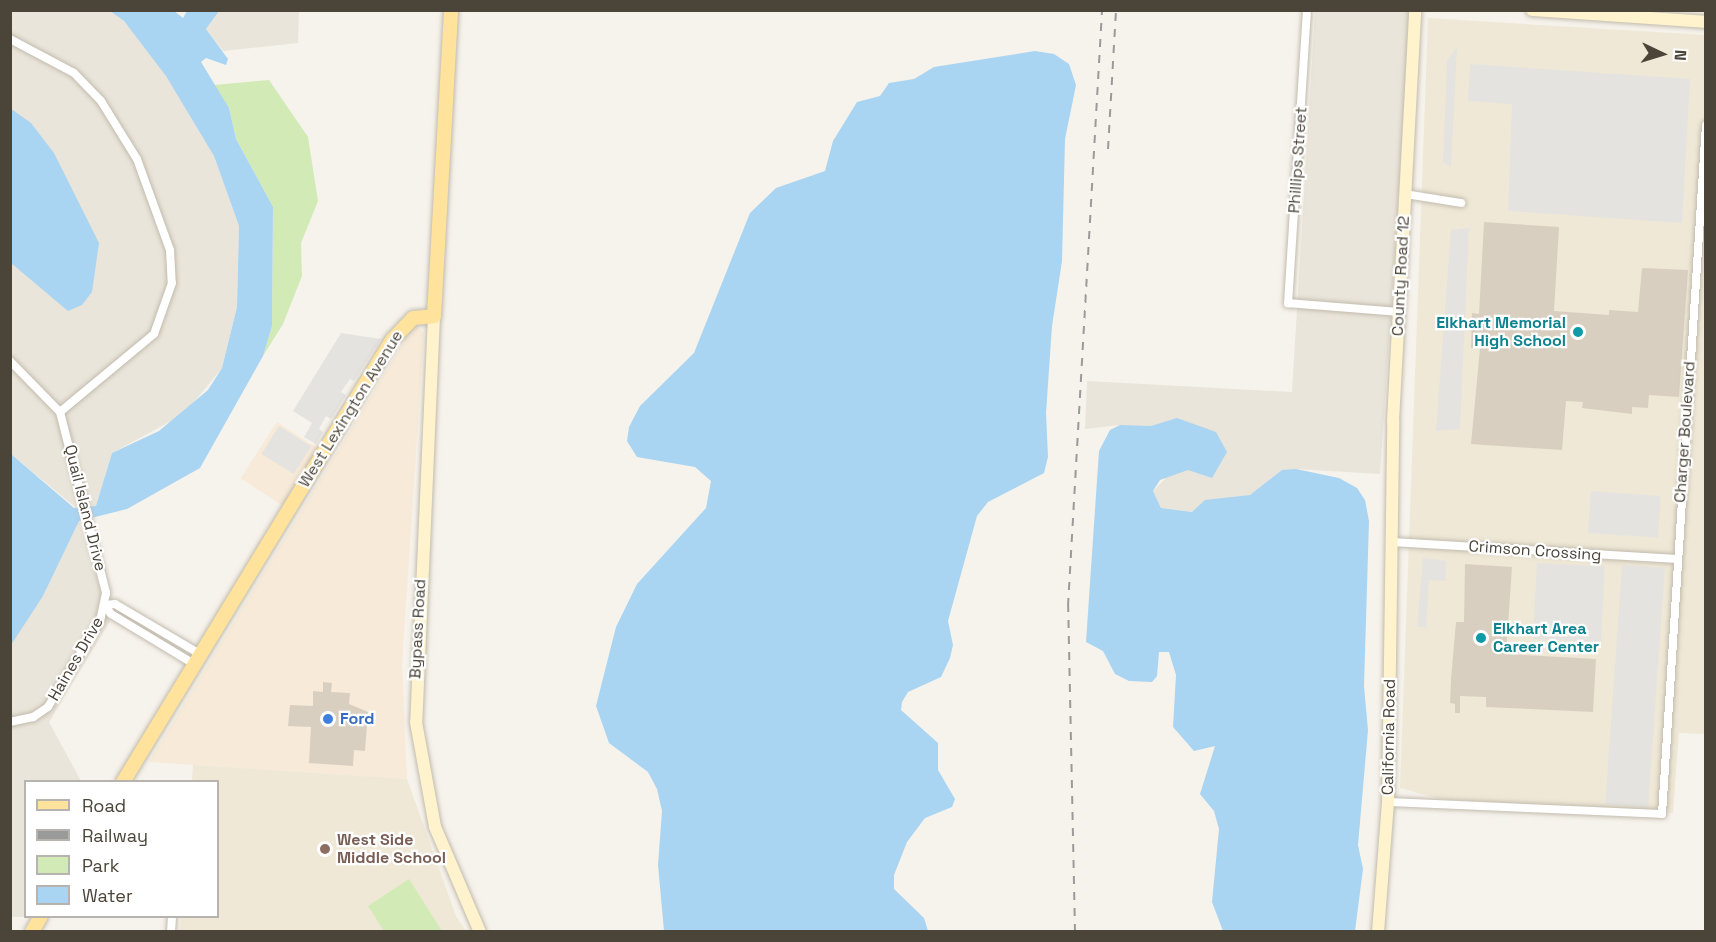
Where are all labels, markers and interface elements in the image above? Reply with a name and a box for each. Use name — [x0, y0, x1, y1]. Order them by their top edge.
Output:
north arrow — [1632, 24, 1692, 84]
text: N — [1670, 49, 1691, 61]
street label: Phillips Street — [1285, 106, 1311, 214]
street label: County Road 12 — [1388, 215, 1414, 337]
place label: Elkhart Memorial High School — [1436, 313, 1566, 351]
marker: Elkhart Memorial High School — [1571, 325, 1585, 339]
street label: West Lexington Avenue — [295, 327, 407, 491]
street label: Charger Boulevard — [1670, 361, 1700, 503]
street label: Quail Island Drive — [60, 443, 110, 573]
street label: Crimson Crossing — [1468, 537, 1602, 565]
street label: Bypass Road — [406, 579, 430, 679]
street label: Haines Drive — [44, 614, 108, 704]
place label: Elkhart Area Career Center — [1493, 619, 1599, 657]
marker: Elkhart Area Career Center — [1474, 631, 1488, 645]
street label: California Road — [1378, 679, 1400, 795]
place label: Ford — [340, 709, 375, 729]
marker: Ford — [321, 712, 335, 726]
legend — [24, 780, 219, 918]
text: Road — [82, 794, 126, 817]
text: Railway — [82, 824, 148, 847]
place label: West Side Middle School — [337, 830, 446, 868]
marker: West Side Middle School — [318, 842, 332, 856]
text: Park — [82, 854, 119, 877]
text: Water — [82, 884, 133, 907]

